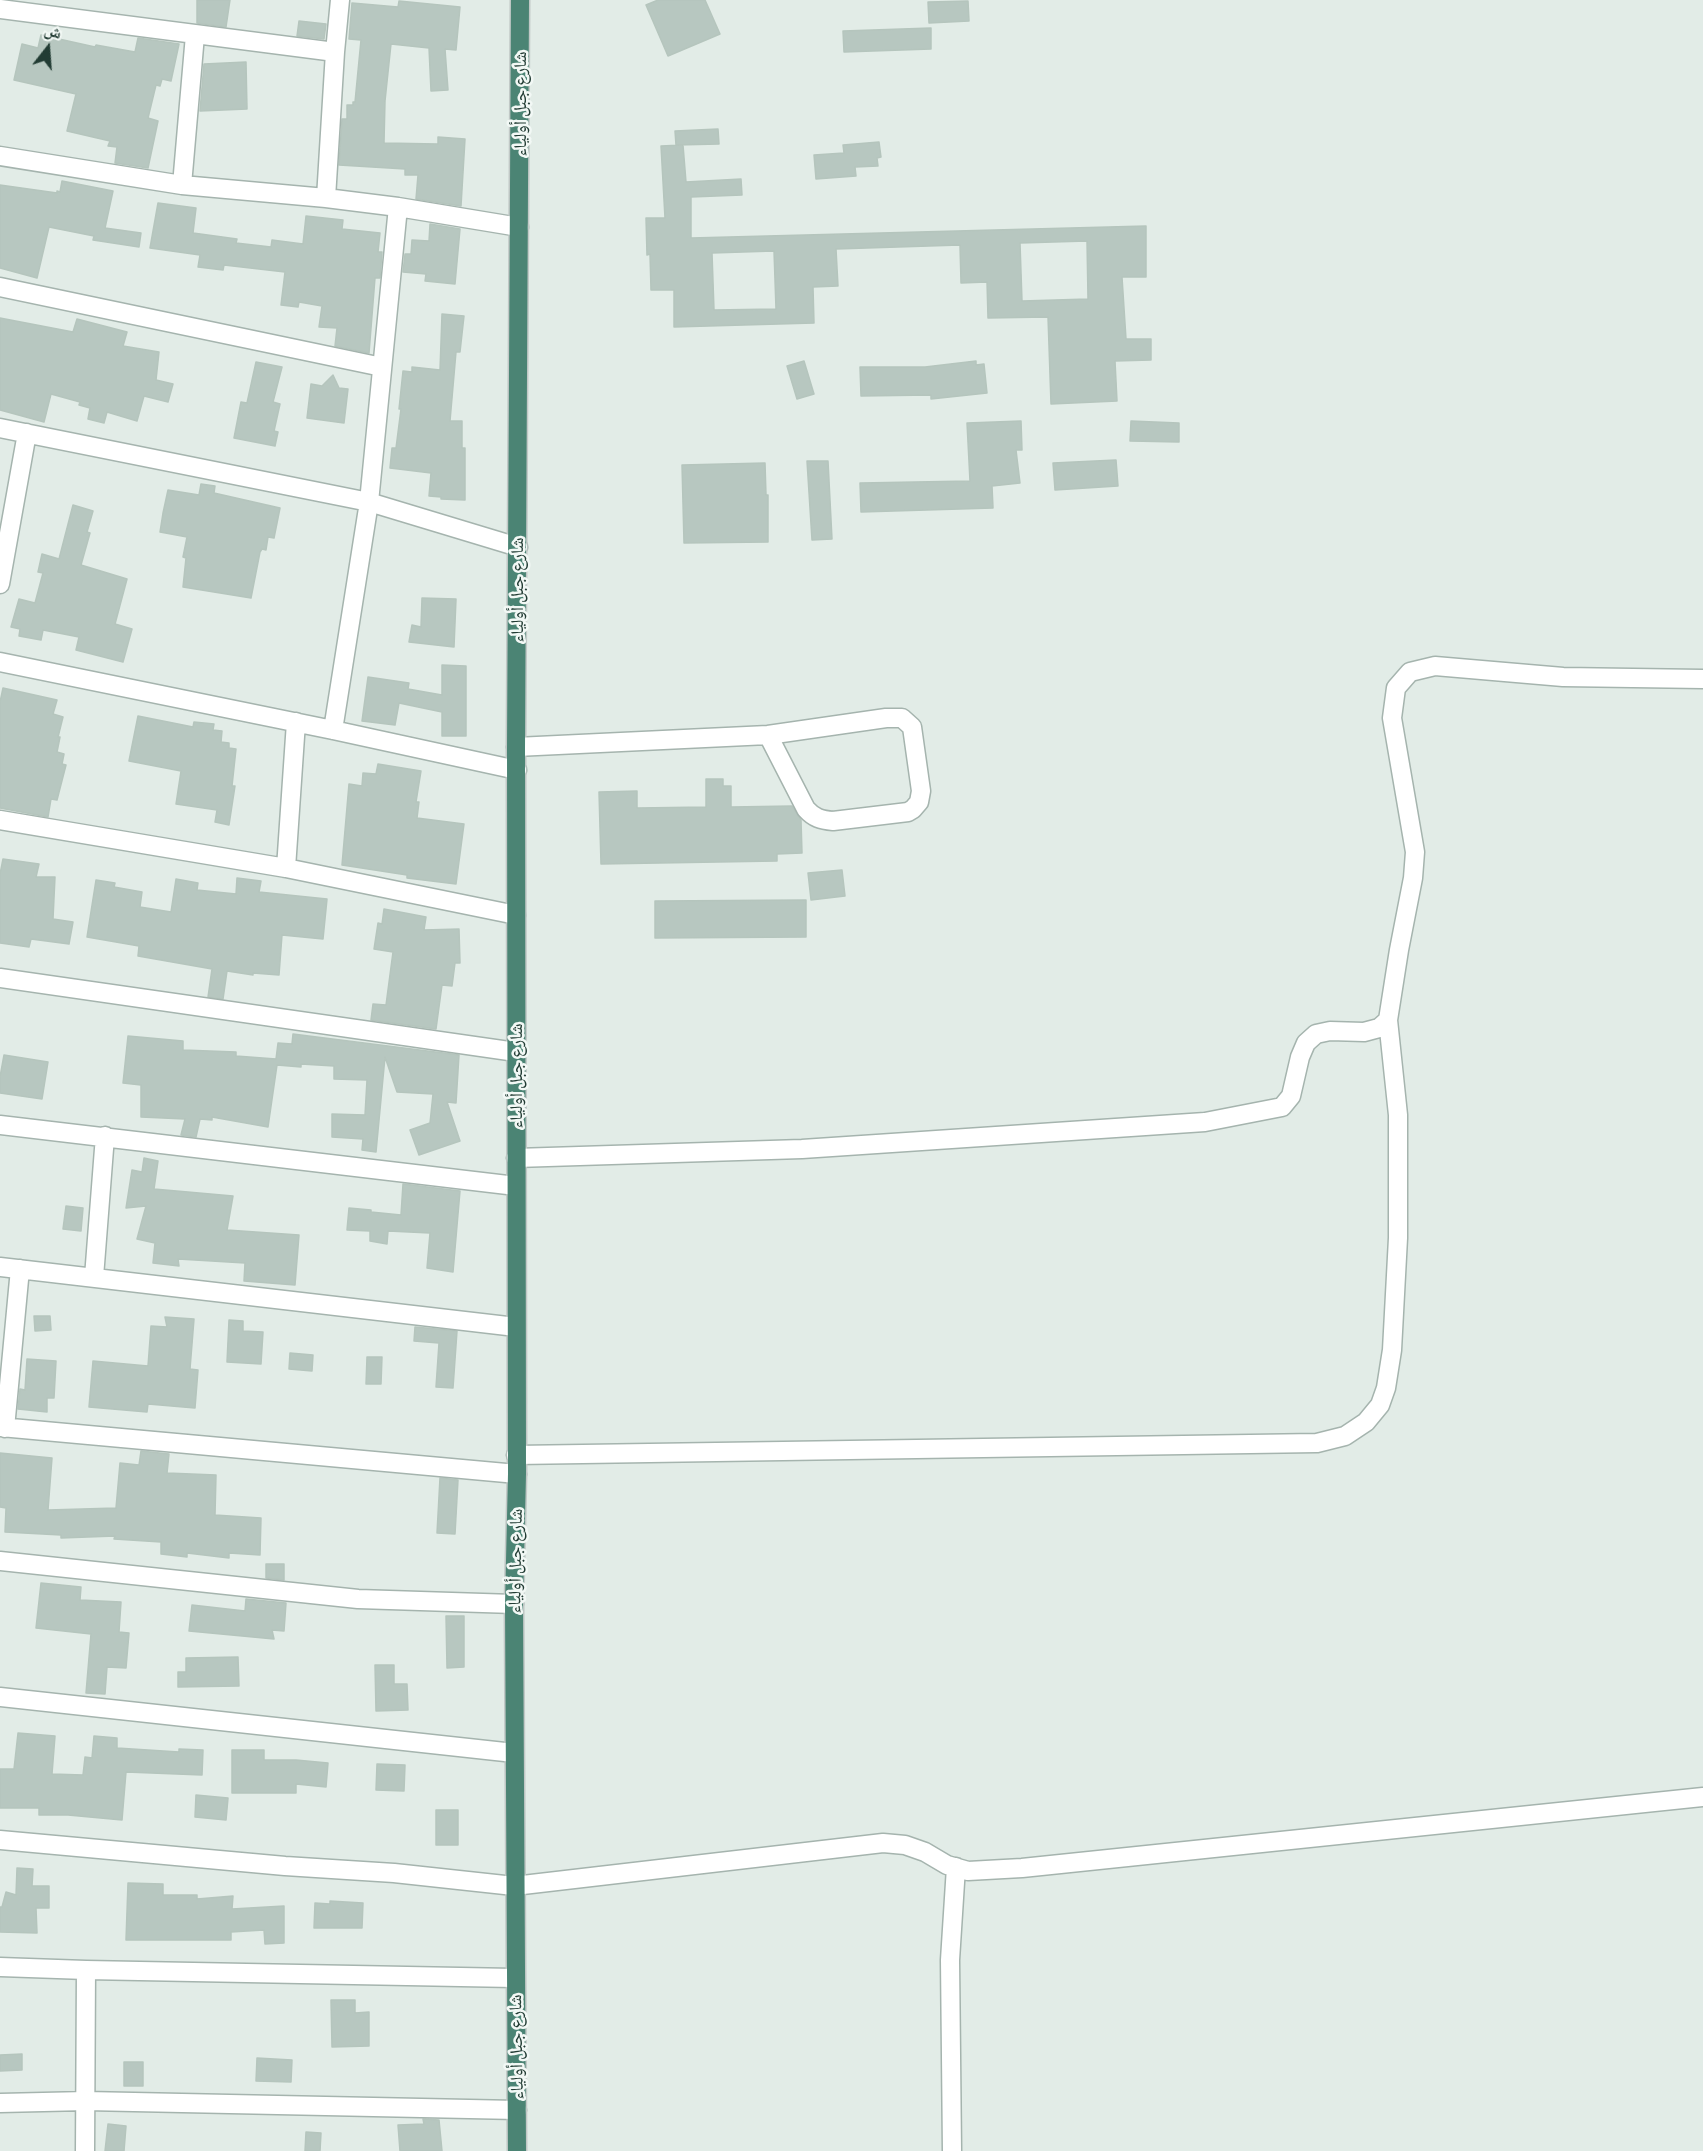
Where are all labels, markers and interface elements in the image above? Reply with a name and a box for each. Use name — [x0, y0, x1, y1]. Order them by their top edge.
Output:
north arrow — [18, 18, 78, 78]
text: ش — [43, 19, 64, 42]
street label: شارع جبل أولياء — [509, 51, 531, 157]
street label: شارع جبل أولياء — [506, 537, 528, 643]
street label: شارع جبل أولياء — [505, 1023, 527, 1129]
street label: شارع جبل أولياء — [503, 1508, 527, 1614]
street label: شارع جبل أولياء — [504, 1994, 528, 2100]

